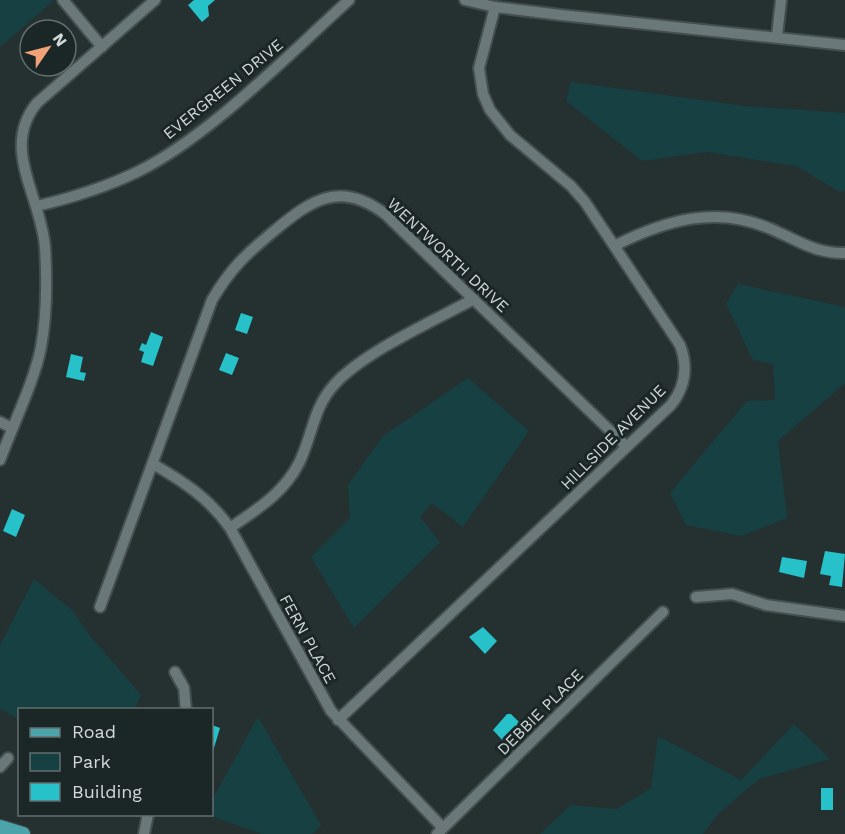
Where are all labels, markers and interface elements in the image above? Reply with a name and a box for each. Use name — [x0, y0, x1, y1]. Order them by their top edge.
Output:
north arrow — [18, 18, 78, 78]
text: N — [49, 29, 71, 50]
street label: EVERGREEN DRIVE — [159, 35, 287, 143]
street label: WENTWORTH DRIVE — [383, 194, 513, 316]
street label: HILLSIDE AVENUE — [557, 381, 669, 493]
street label: FERN PLACE — [276, 591, 340, 687]
street label: DEBBIE PLACE — [493, 665, 587, 759]
legend — [18, 708, 213, 816]
text: Road — [72, 721, 116, 742]
text: Park — [72, 751, 111, 772]
text: Building — [72, 781, 142, 802]

